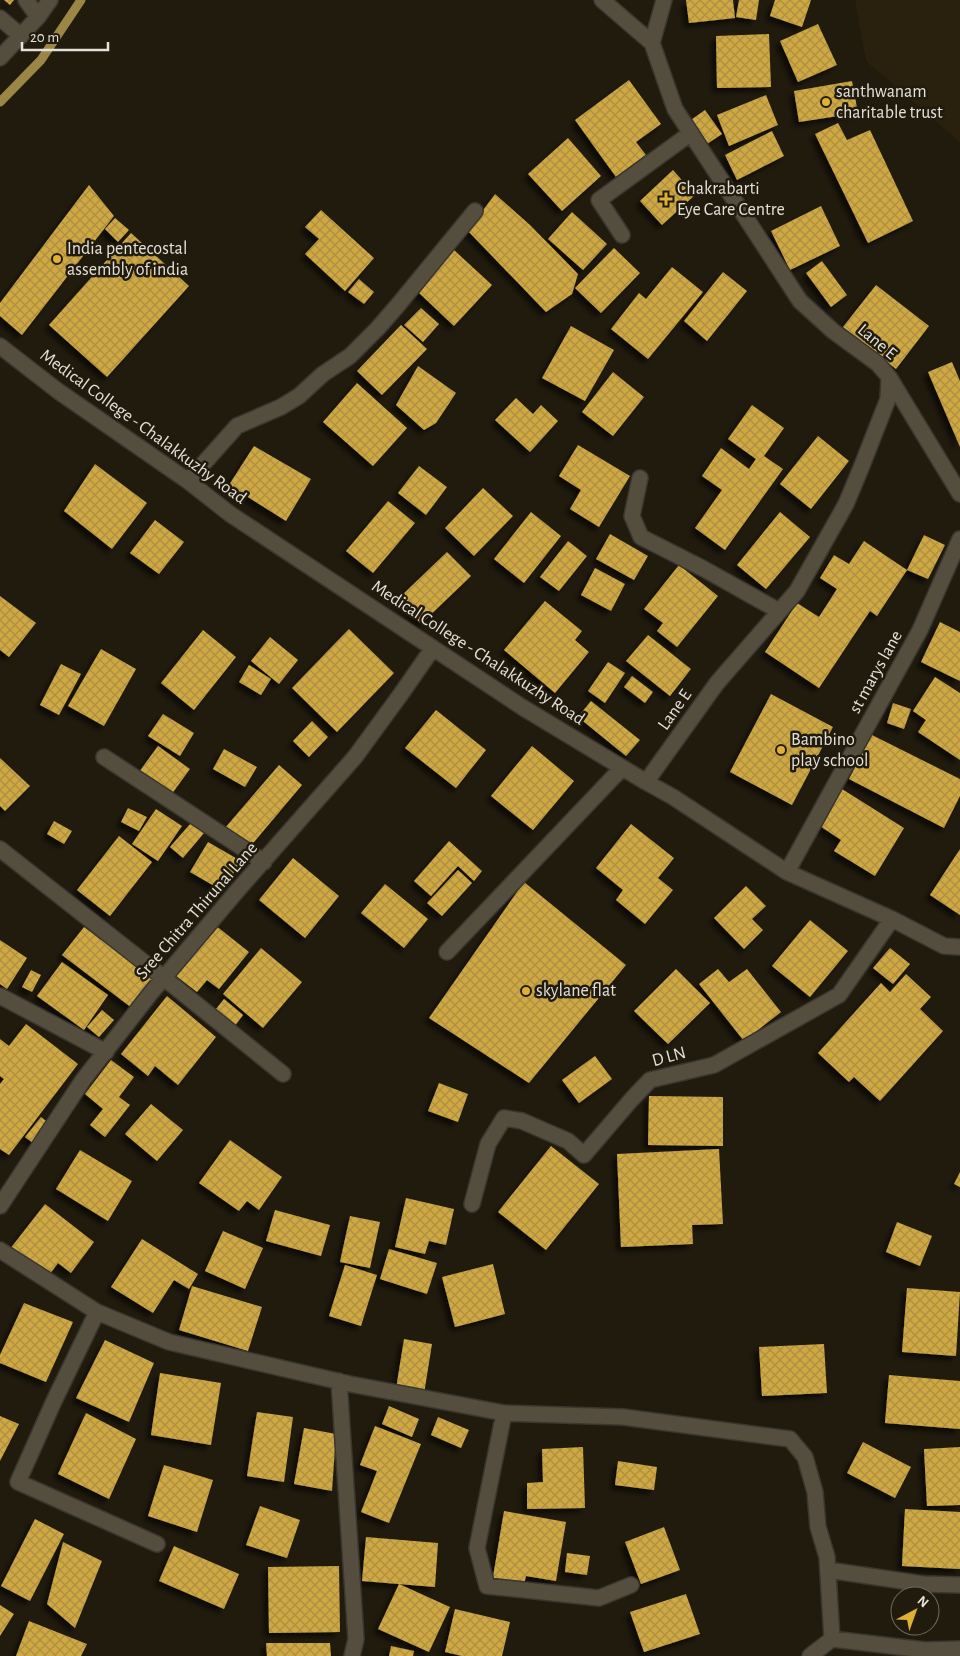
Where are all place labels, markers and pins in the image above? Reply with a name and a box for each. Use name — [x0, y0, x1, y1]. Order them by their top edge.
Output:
place label: santhwanam charitable trust — [836, 83, 943, 122]
marker: santhwanam charitable trust — [820, 96, 832, 108]
place label: Chakrabarti Eye Care Centre — [677, 180, 785, 219]
marker: Chakrabarti Eye Care Centre — [659, 192, 673, 206]
place label: India pentecostal assembly of india — [67, 240, 188, 279]
marker: India pentecostal assembly of india — [51, 253, 63, 265]
place label: Bambino play school — [791, 731, 868, 770]
marker: Bambino play school — [775, 744, 787, 756]
place label: skylane flat — [536, 982, 616, 1000]
marker: skylane flat — [520, 985, 532, 997]

